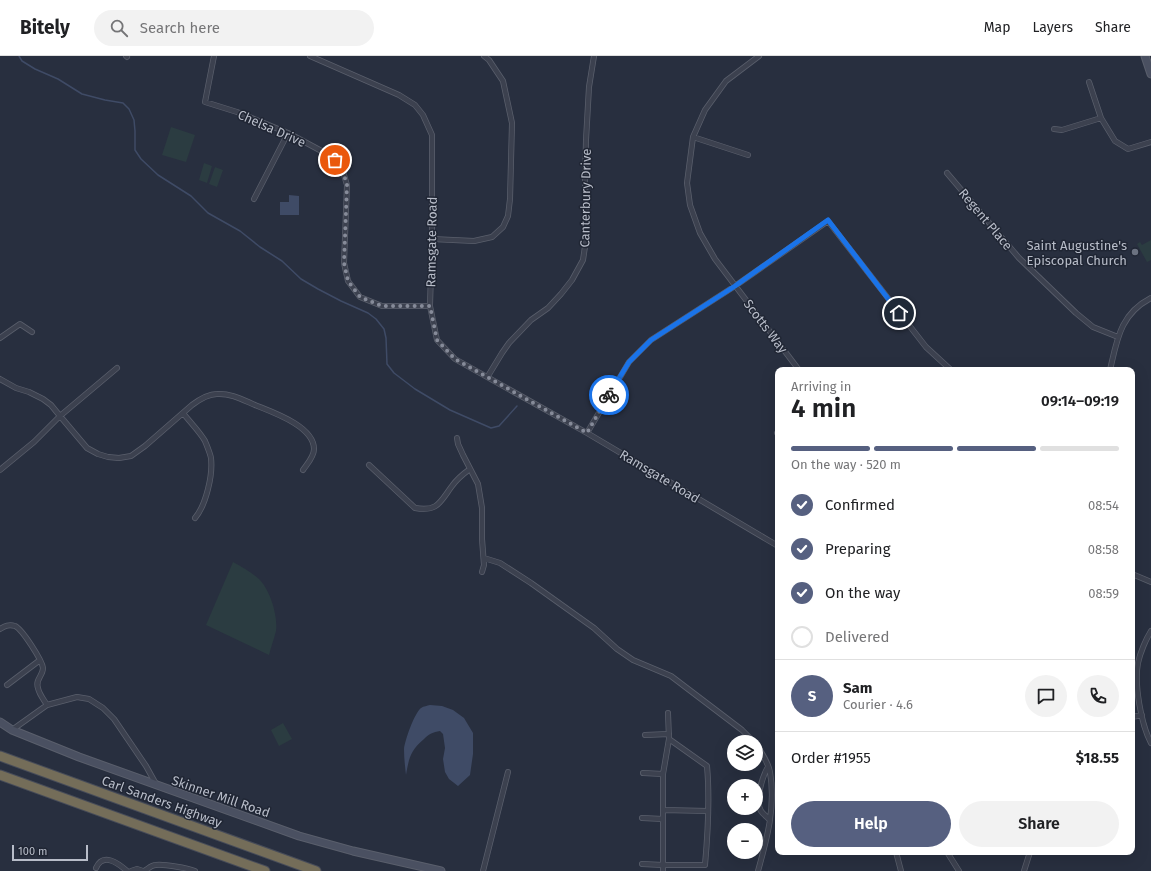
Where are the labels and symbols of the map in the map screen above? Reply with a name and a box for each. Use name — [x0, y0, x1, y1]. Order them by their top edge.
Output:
street label: Chelsa Drive — [236, 107, 308, 150]
pin — [318, 143, 352, 177]
street label: Canterbury Drive — [577, 148, 594, 248]
street label: Regent Place — [956, 186, 1016, 253]
street label: Ramsgate Road — [423, 197, 440, 287]
place label: Saint Augustine's Episcopal Church — [1026, 238, 1127, 268]
marker: Saint Augustine's Episcopal Church — [1130, 247, 1140, 257]
pin — [882, 296, 916, 330]
street label: Scotts Way — [741, 297, 791, 357]
courier — [589, 375, 629, 415]
street label: Ramsgate Road — [617, 447, 702, 506]
street label: Carl Sanders Highway — [100, 773, 225, 830]
street label: Skinner Mill Road — [170, 773, 272, 820]
scale bar — [12, 843, 88, 862]

